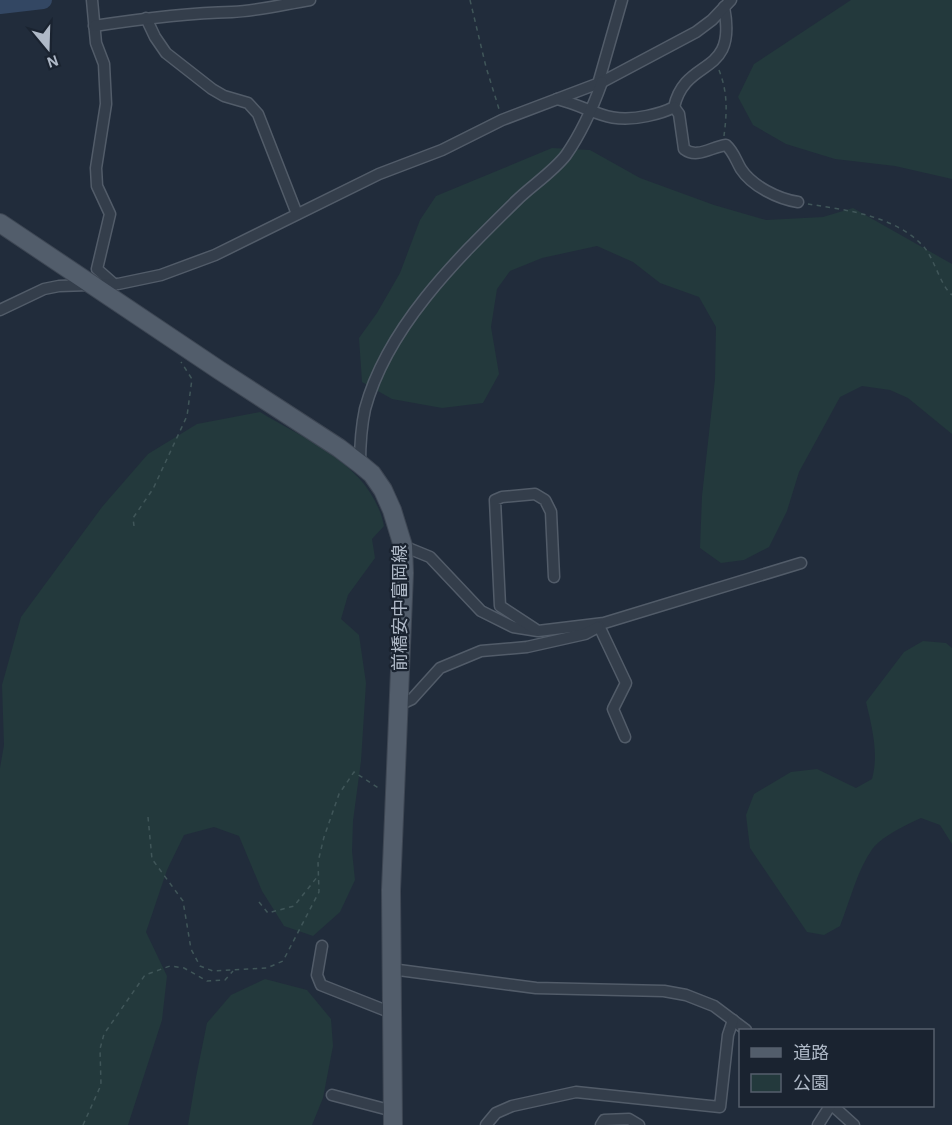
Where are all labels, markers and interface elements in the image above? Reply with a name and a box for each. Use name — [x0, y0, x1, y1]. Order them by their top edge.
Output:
north arrow — [18, 18, 78, 78]
text: N — [45, 52, 60, 71]
street label: 前橋安中富岡線 — [390, 545, 410, 671]
legend — [739, 1029, 934, 1107]
text: 道路 — [793, 1043, 829, 1063]
text: 公園 — [793, 1074, 829, 1093]

